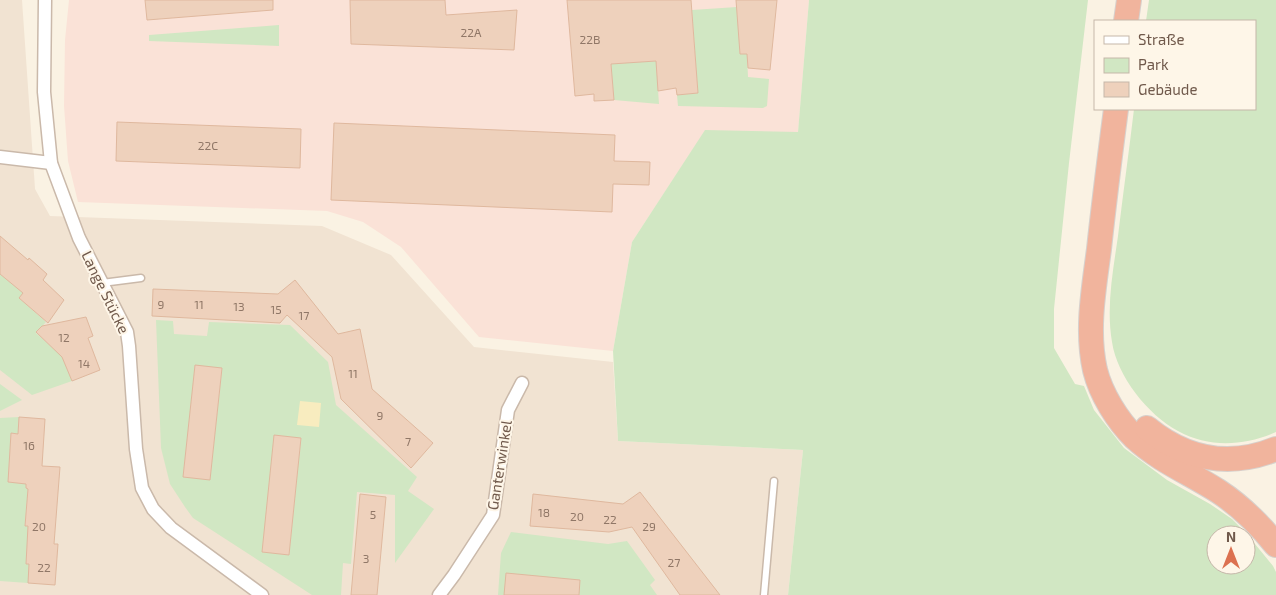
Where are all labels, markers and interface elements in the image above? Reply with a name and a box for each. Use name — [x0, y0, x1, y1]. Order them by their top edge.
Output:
legend — [1094, 20, 1256, 110]
house number: 22A — [461, 25, 482, 39]
text: Straße — [1138, 30, 1184, 48]
house number: 22B — [580, 32, 600, 46]
text: Park — [1138, 55, 1169, 73]
text: Gebäude — [1138, 80, 1197, 98]
house number: 22C — [198, 138, 218, 152]
street label: Lange Stücke — [78, 248, 134, 336]
house number: 9 — [158, 297, 165, 311]
house number: 11 — [194, 297, 204, 311]
house number: 13 — [233, 299, 245, 313]
house number: 15 — [270, 302, 282, 316]
house number: 17 — [299, 308, 309, 322]
house number: 12 — [58, 330, 70, 344]
house number: 14 — [78, 356, 90, 370]
house number: 11 — [348, 366, 358, 380]
house number: 9 — [377, 408, 384, 422]
street label: Ganterwinkel — [483, 418, 515, 511]
house number: 7 — [405, 434, 411, 448]
house number: 16 — [23, 438, 35, 452]
house number: 18 — [538, 505, 550, 519]
house number: 5 — [370, 507, 376, 521]
house number: 20 — [570, 509, 584, 523]
house number: 22 — [603, 512, 617, 526]
house number: 20 — [32, 519, 46, 533]
house number: 29 — [642, 519, 656, 533]
north arrow — [1206, 525, 1256, 575]
text: N — [1226, 528, 1236, 545]
house number: 3 — [363, 551, 369, 565]
house number: 27 — [668, 555, 680, 569]
house number: 22 — [37, 560, 51, 574]

